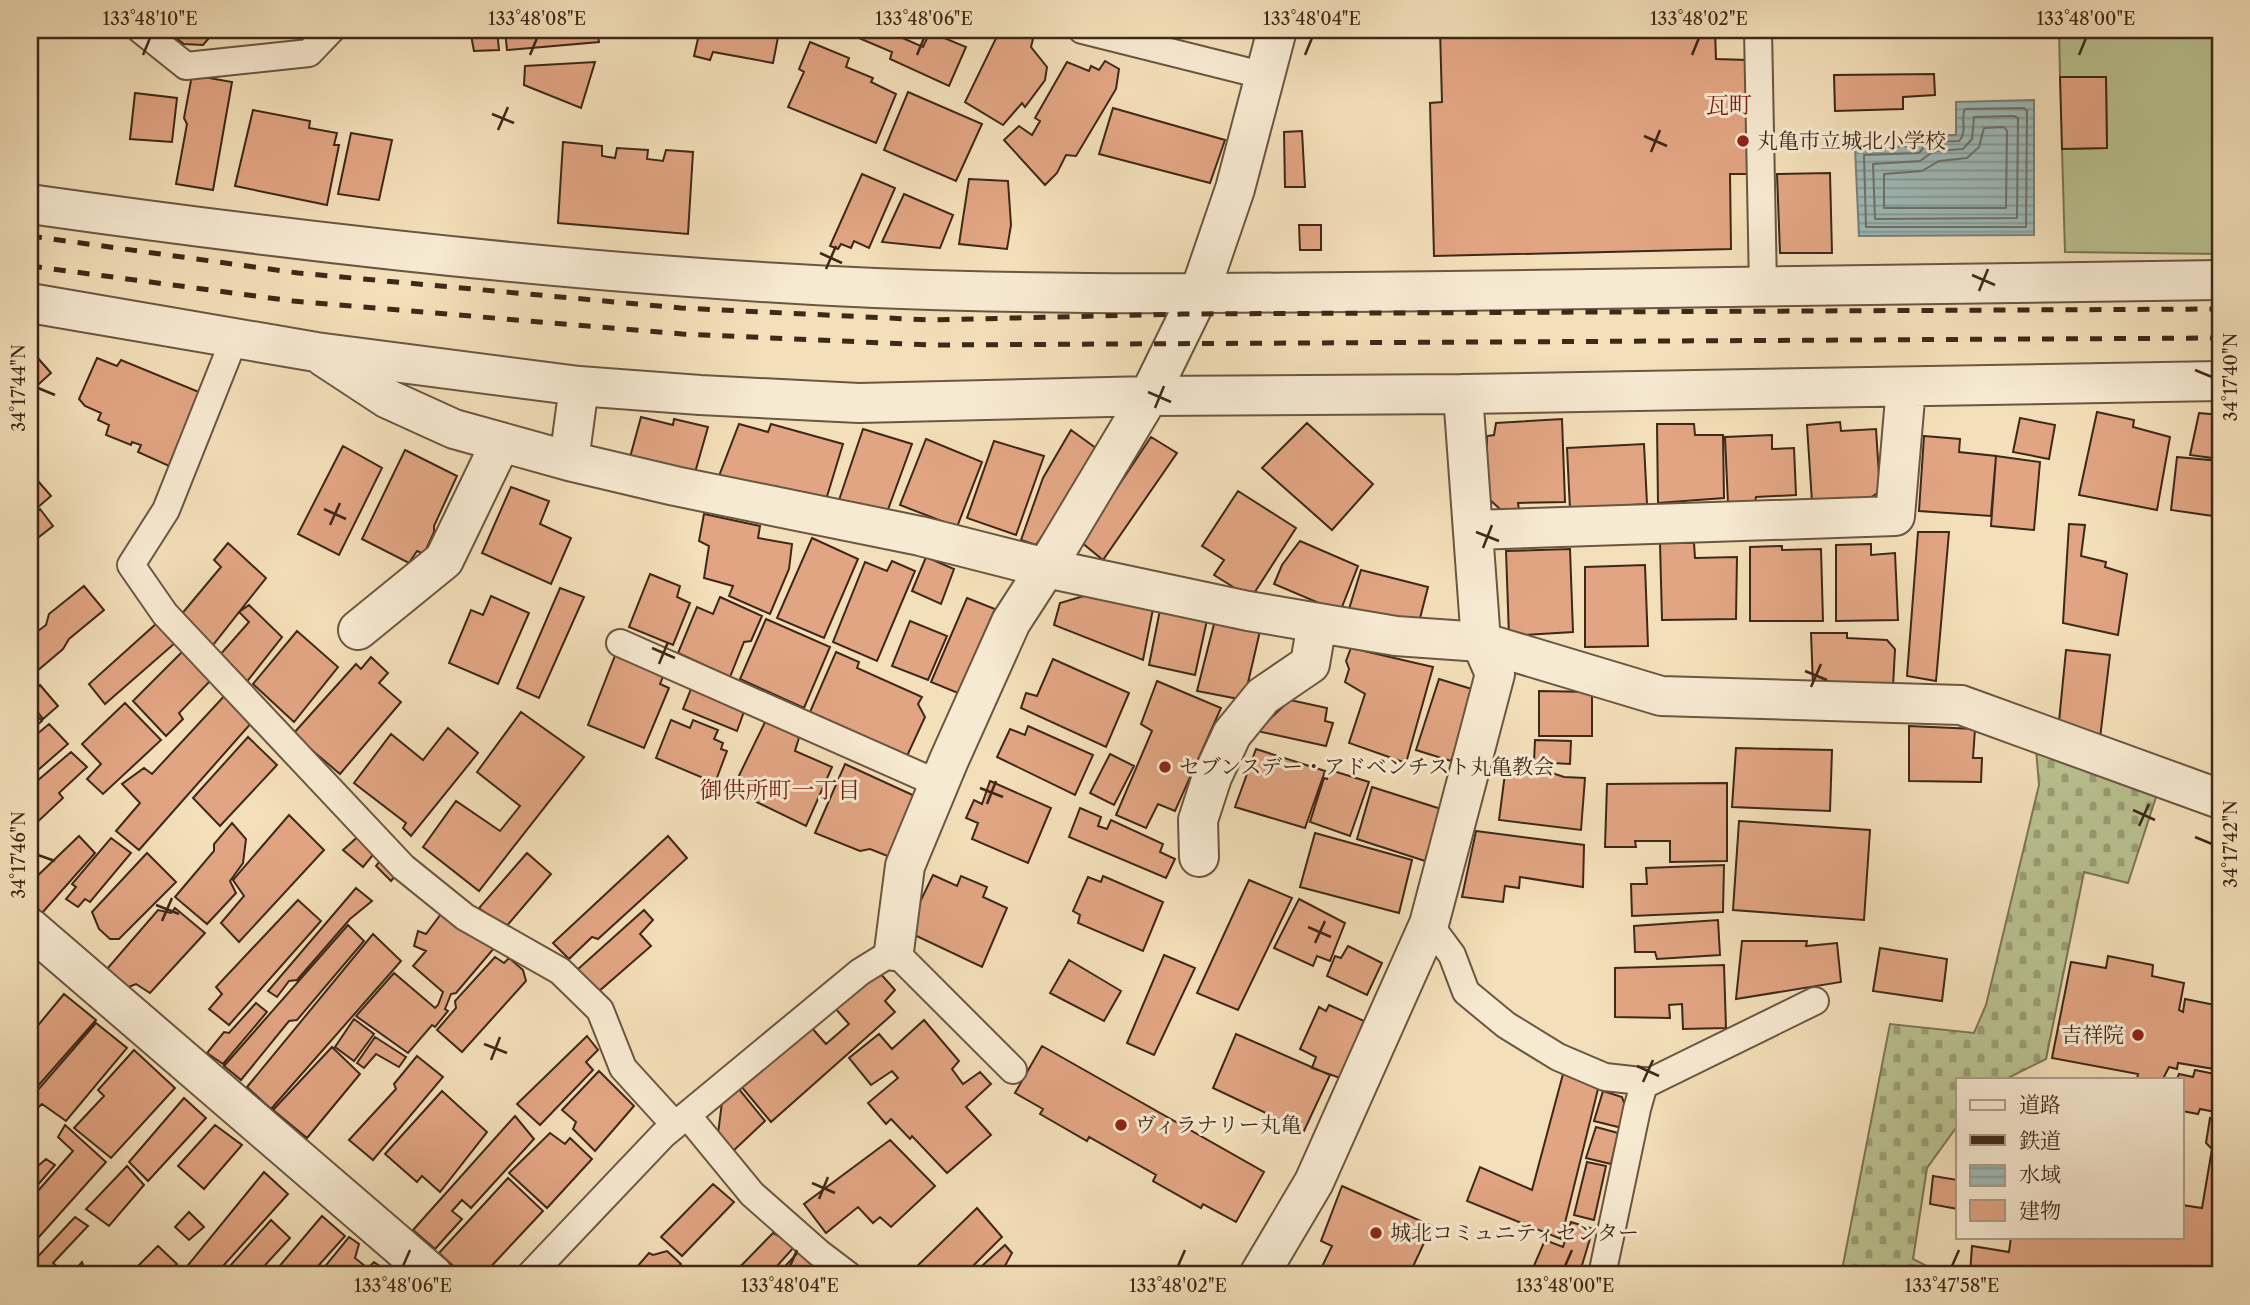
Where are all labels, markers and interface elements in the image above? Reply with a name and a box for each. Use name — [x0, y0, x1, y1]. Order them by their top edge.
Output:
text: 133°48'10"E — [102, 8, 198, 30]
text: 133°48'08"E — [488, 8, 586, 30]
text: 133°48'06"E — [875, 8, 973, 30]
text: 133°48'04"E — [1263, 8, 1361, 30]
text: 133°48'02"E — [1650, 8, 1748, 30]
text: 133°48'00"E — [2037, 8, 2135, 30]
district label: 瓦町 — [1706, 91, 1752, 119]
place label: 丸亀市立城北小学校 — [1757, 128, 1946, 153]
marker: 丸亀市立城北小学校 — [1735, 133, 1751, 149]
text: 34°17'40"N — [2220, 332, 2242, 421]
text: 34°17'44"N — [8, 344, 30, 432]
place label: セブンスデー・アドベンチスト丸亀教会 — [1179, 754, 1554, 779]
marker: セブンスデー・アドベンチスト丸亀教会 — [1157, 759, 1173, 775]
district label: 御供所町一丁目 — [700, 776, 861, 804]
text: 34°17'42"N — [2220, 800, 2242, 888]
text: 34°17'46"N — [8, 811, 30, 899]
place label: 吉祥院 — [2061, 1022, 2124, 1047]
marker: 吉祥院 — [2130, 1027, 2146, 1043]
legend — [1956, 1078, 2184, 1238]
text: 道路 — [2019, 1092, 2061, 1117]
place label: ヴィラナリー丸亀 — [1135, 1112, 1302, 1137]
marker: ヴィラナリー丸亀 — [1113, 1117, 1129, 1133]
text: 鉄道 — [2019, 1128, 2061, 1153]
text: 水域 — [2019, 1162, 2061, 1187]
text: 建物 — [2019, 1198, 2061, 1223]
place label: 城北コミュニティセンター — [1390, 1220, 1639, 1245]
marker: 城北コミュニティセンター — [1368, 1225, 1384, 1241]
text: 133°48'06"E — [354, 1275, 452, 1297]
text: 133°48'04"E — [741, 1275, 839, 1297]
text: 133°48'02"E — [1129, 1275, 1227, 1297]
text: 133°48'00"E — [1516, 1275, 1614, 1297]
text: 133°47'58"E — [1905, 1275, 1999, 1297]

